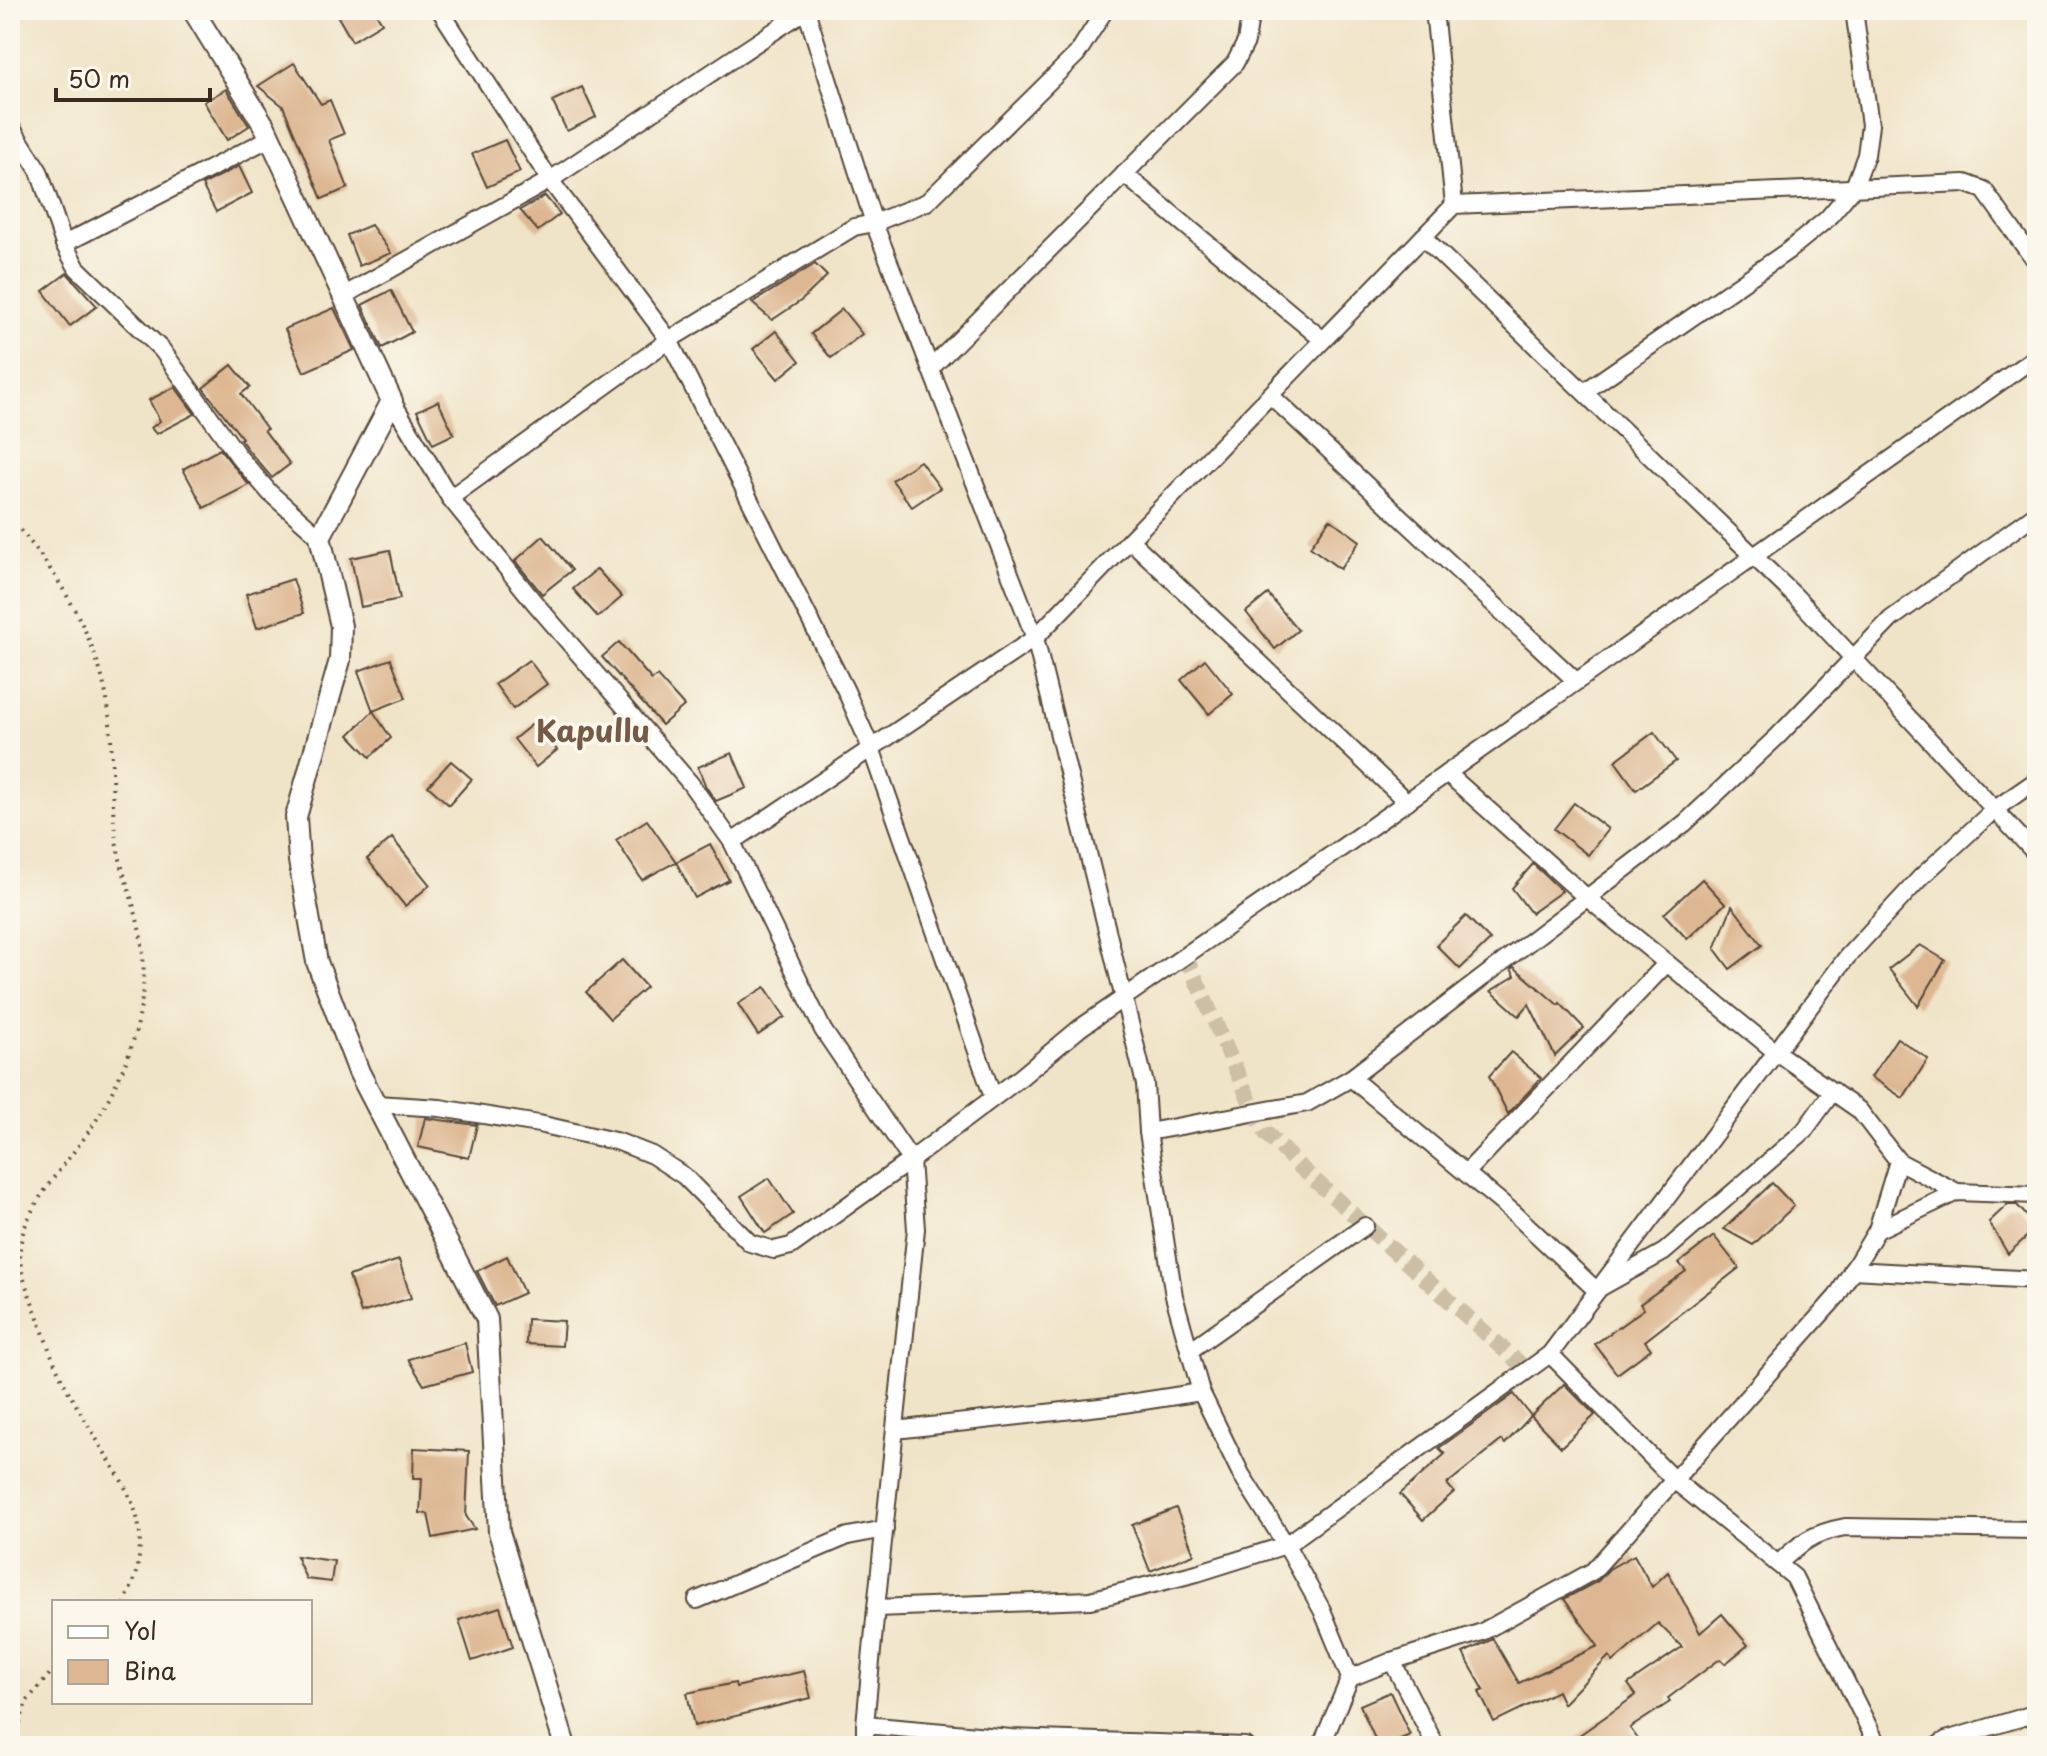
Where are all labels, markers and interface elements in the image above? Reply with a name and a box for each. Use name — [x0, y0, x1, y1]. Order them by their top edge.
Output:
scale bar — [56, 52, 210, 102]
text: 50 m — [68, 60, 130, 96]
district label: Kapullu — [536, 707, 650, 752]
legend — [52, 1600, 312, 1704]
text: Yol — [124, 1612, 157, 1648]
text: Bina — [124, 1652, 176, 1688]

